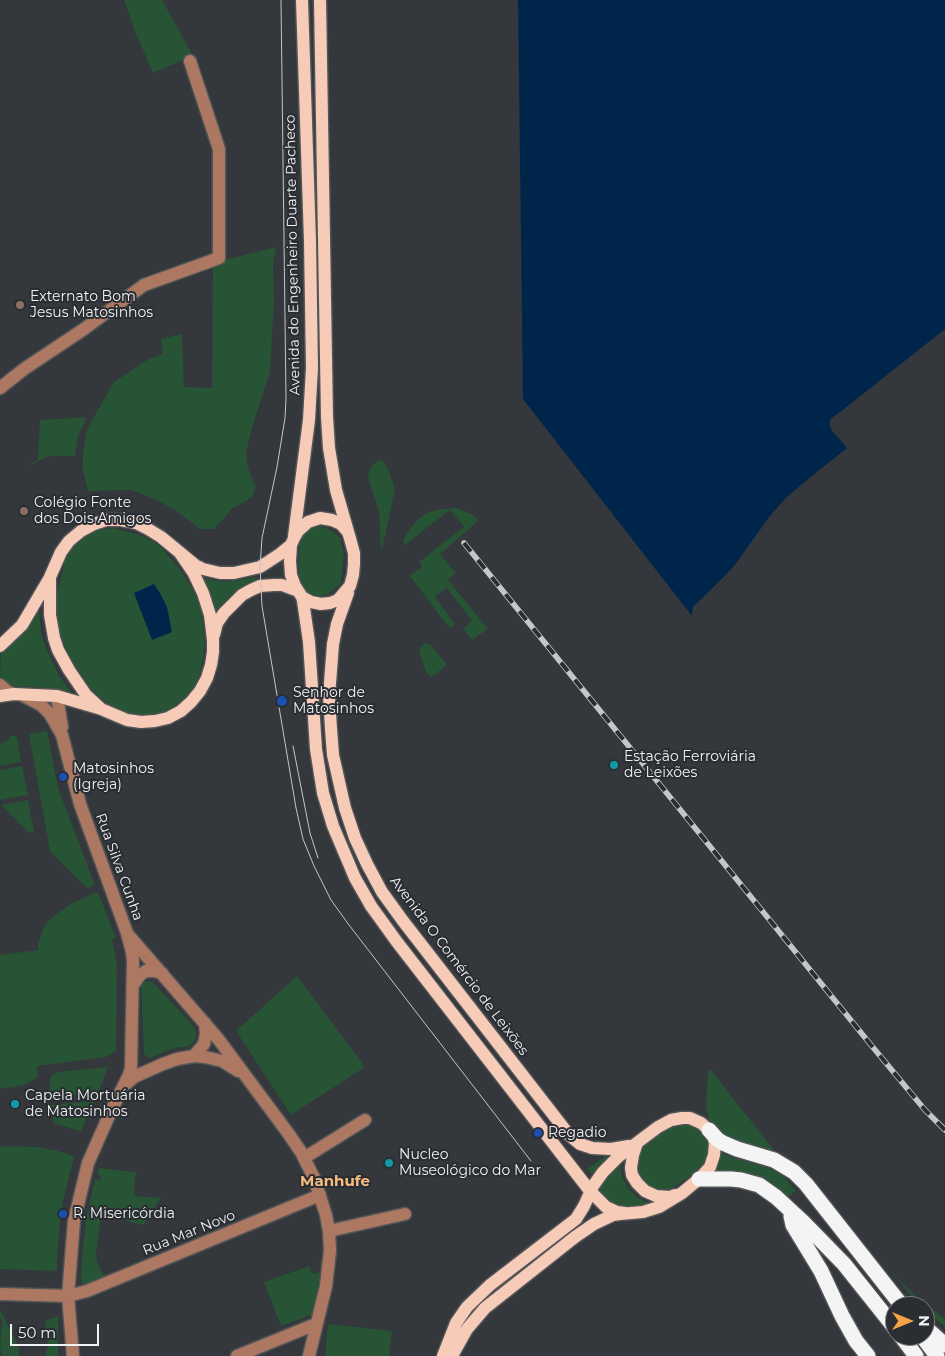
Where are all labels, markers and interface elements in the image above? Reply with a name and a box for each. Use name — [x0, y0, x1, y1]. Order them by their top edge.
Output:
street label: Avenida do Engenheiro Duarte Pacheco — [282, 114, 304, 396]
place label: Externato Bom Jesus Matosinhos — [30, 289, 153, 322]
marker: Externato Bom Jesus Matosinhos — [14, 299, 26, 311]
place label: Colégio Fonte dos Dois Amigos — [34, 495, 151, 528]
marker: Colégio Fonte dos Dois Amigos — [18, 505, 30, 517]
place label: Senhor de Matosinhos — [293, 685, 374, 718]
marker: Senhor de Matosinhos — [275, 694, 289, 708]
place label: Estação Ferroviária de Leixões — [624, 749, 756, 782]
marker: Estação Ferroviária de Leixões — [608, 759, 620, 771]
place label: Matosinhos (Igreja) — [73, 761, 154, 794]
marker: Matosinhos (Igreja) — [57, 771, 69, 783]
street label: Rua Silva Cunha — [92, 811, 146, 923]
street label: Avenida O Comércio de Leixões — [386, 873, 532, 1059]
place label: Capela Mortuária de Matosinhos — [25, 1088, 146, 1120]
marker: Capela Mortuária de Matosinhos — [9, 1098, 21, 1110]
place label: Regadio — [548, 1125, 606, 1141]
marker: Regadio — [532, 1127, 544, 1139]
place label: Nucleo Museológico do Mar — [399, 1147, 541, 1180]
marker: Nucleo Museológico do Mar — [383, 1157, 395, 1169]
district label: Manhufe — [300, 1173, 370, 1191]
place label: R. Misericórdia — [73, 1206, 175, 1222]
street label: Rua Mar Novo — [140, 1207, 238, 1259]
marker: R. Misericórdia — [57, 1208, 69, 1220]
north arrow — [885, 1296, 935, 1346]
scale bar — [12, 1314, 101, 1346]
text: N — [915, 1315, 933, 1327]
text: 50 m — [18, 1323, 56, 1342]

